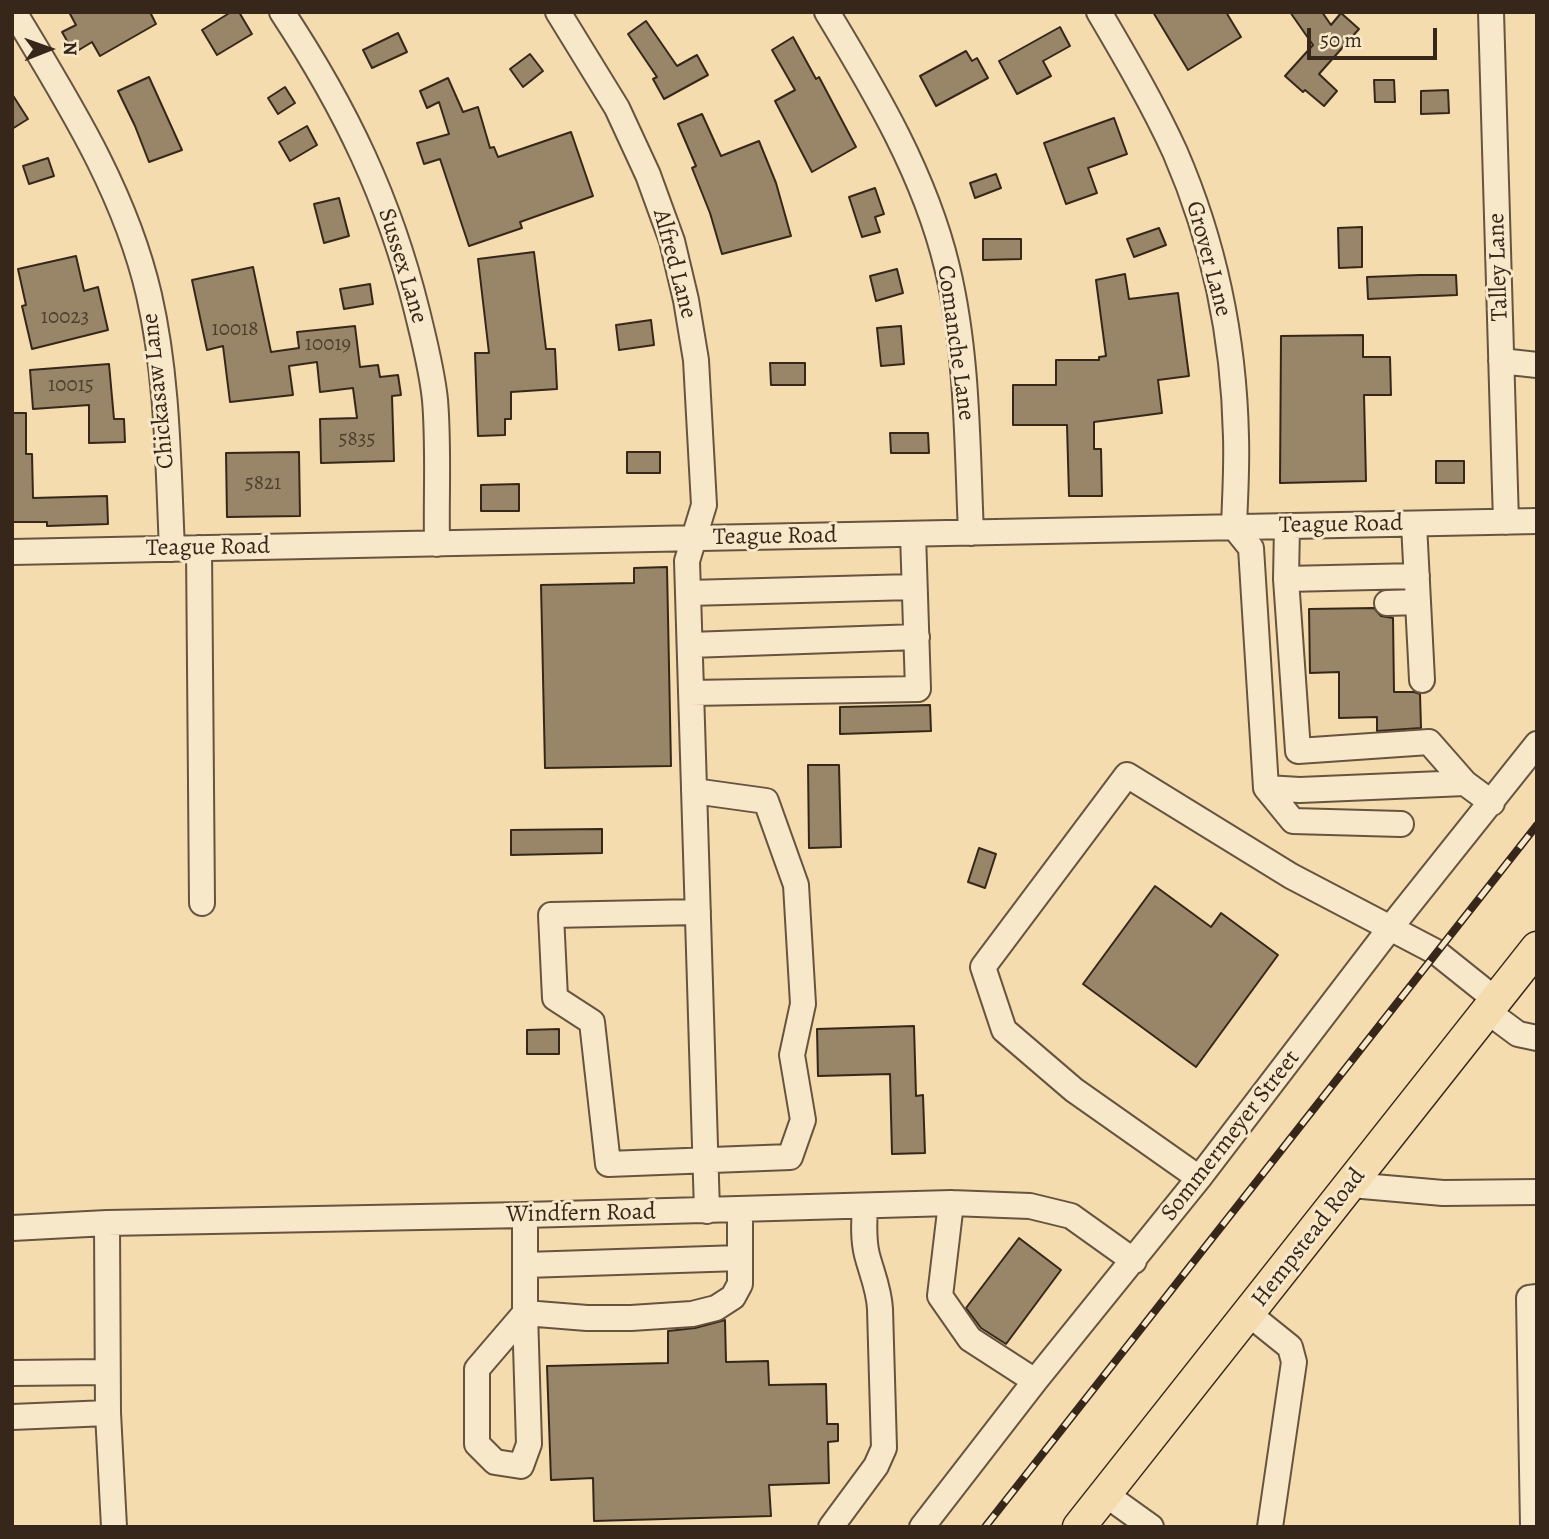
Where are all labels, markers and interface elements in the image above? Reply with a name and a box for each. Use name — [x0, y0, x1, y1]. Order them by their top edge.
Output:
north arrow — [14, 14, 84, 84]
scale bar — [1311, 14, 1440, 58]
text: 50 m — [1320, 26, 1362, 54]
text: N — [57, 41, 83, 56]
street label: Grover Lane — [1179, 198, 1237, 320]
street label: Sussex Lane — [371, 205, 433, 327]
street label: Alfred Lane — [646, 206, 702, 322]
street label: Talley Lane — [1483, 212, 1515, 322]
street label: Comanche Lane — [930, 263, 980, 423]
house number: 10023 — [41, 305, 89, 331]
street label: Chickasaw Lane — [136, 312, 182, 470]
house number: 10018 — [212, 317, 258, 343]
house number: 10019 — [305, 332, 351, 358]
house number: 10015 — [48, 373, 94, 399]
house number: 5835 — [339, 427, 375, 453]
house number: 5821 — [245, 471, 281, 497]
street label: Teague Road — [1279, 510, 1403, 540]
street label: Teague Road — [713, 522, 837, 552]
street label: Teague Road — [146, 533, 270, 563]
street label: Sommermeyer Street — [1155, 1045, 1307, 1227]
street label: Hempstead Road — [1246, 1163, 1372, 1313]
street label: Windfern Road — [506, 1198, 656, 1230]

